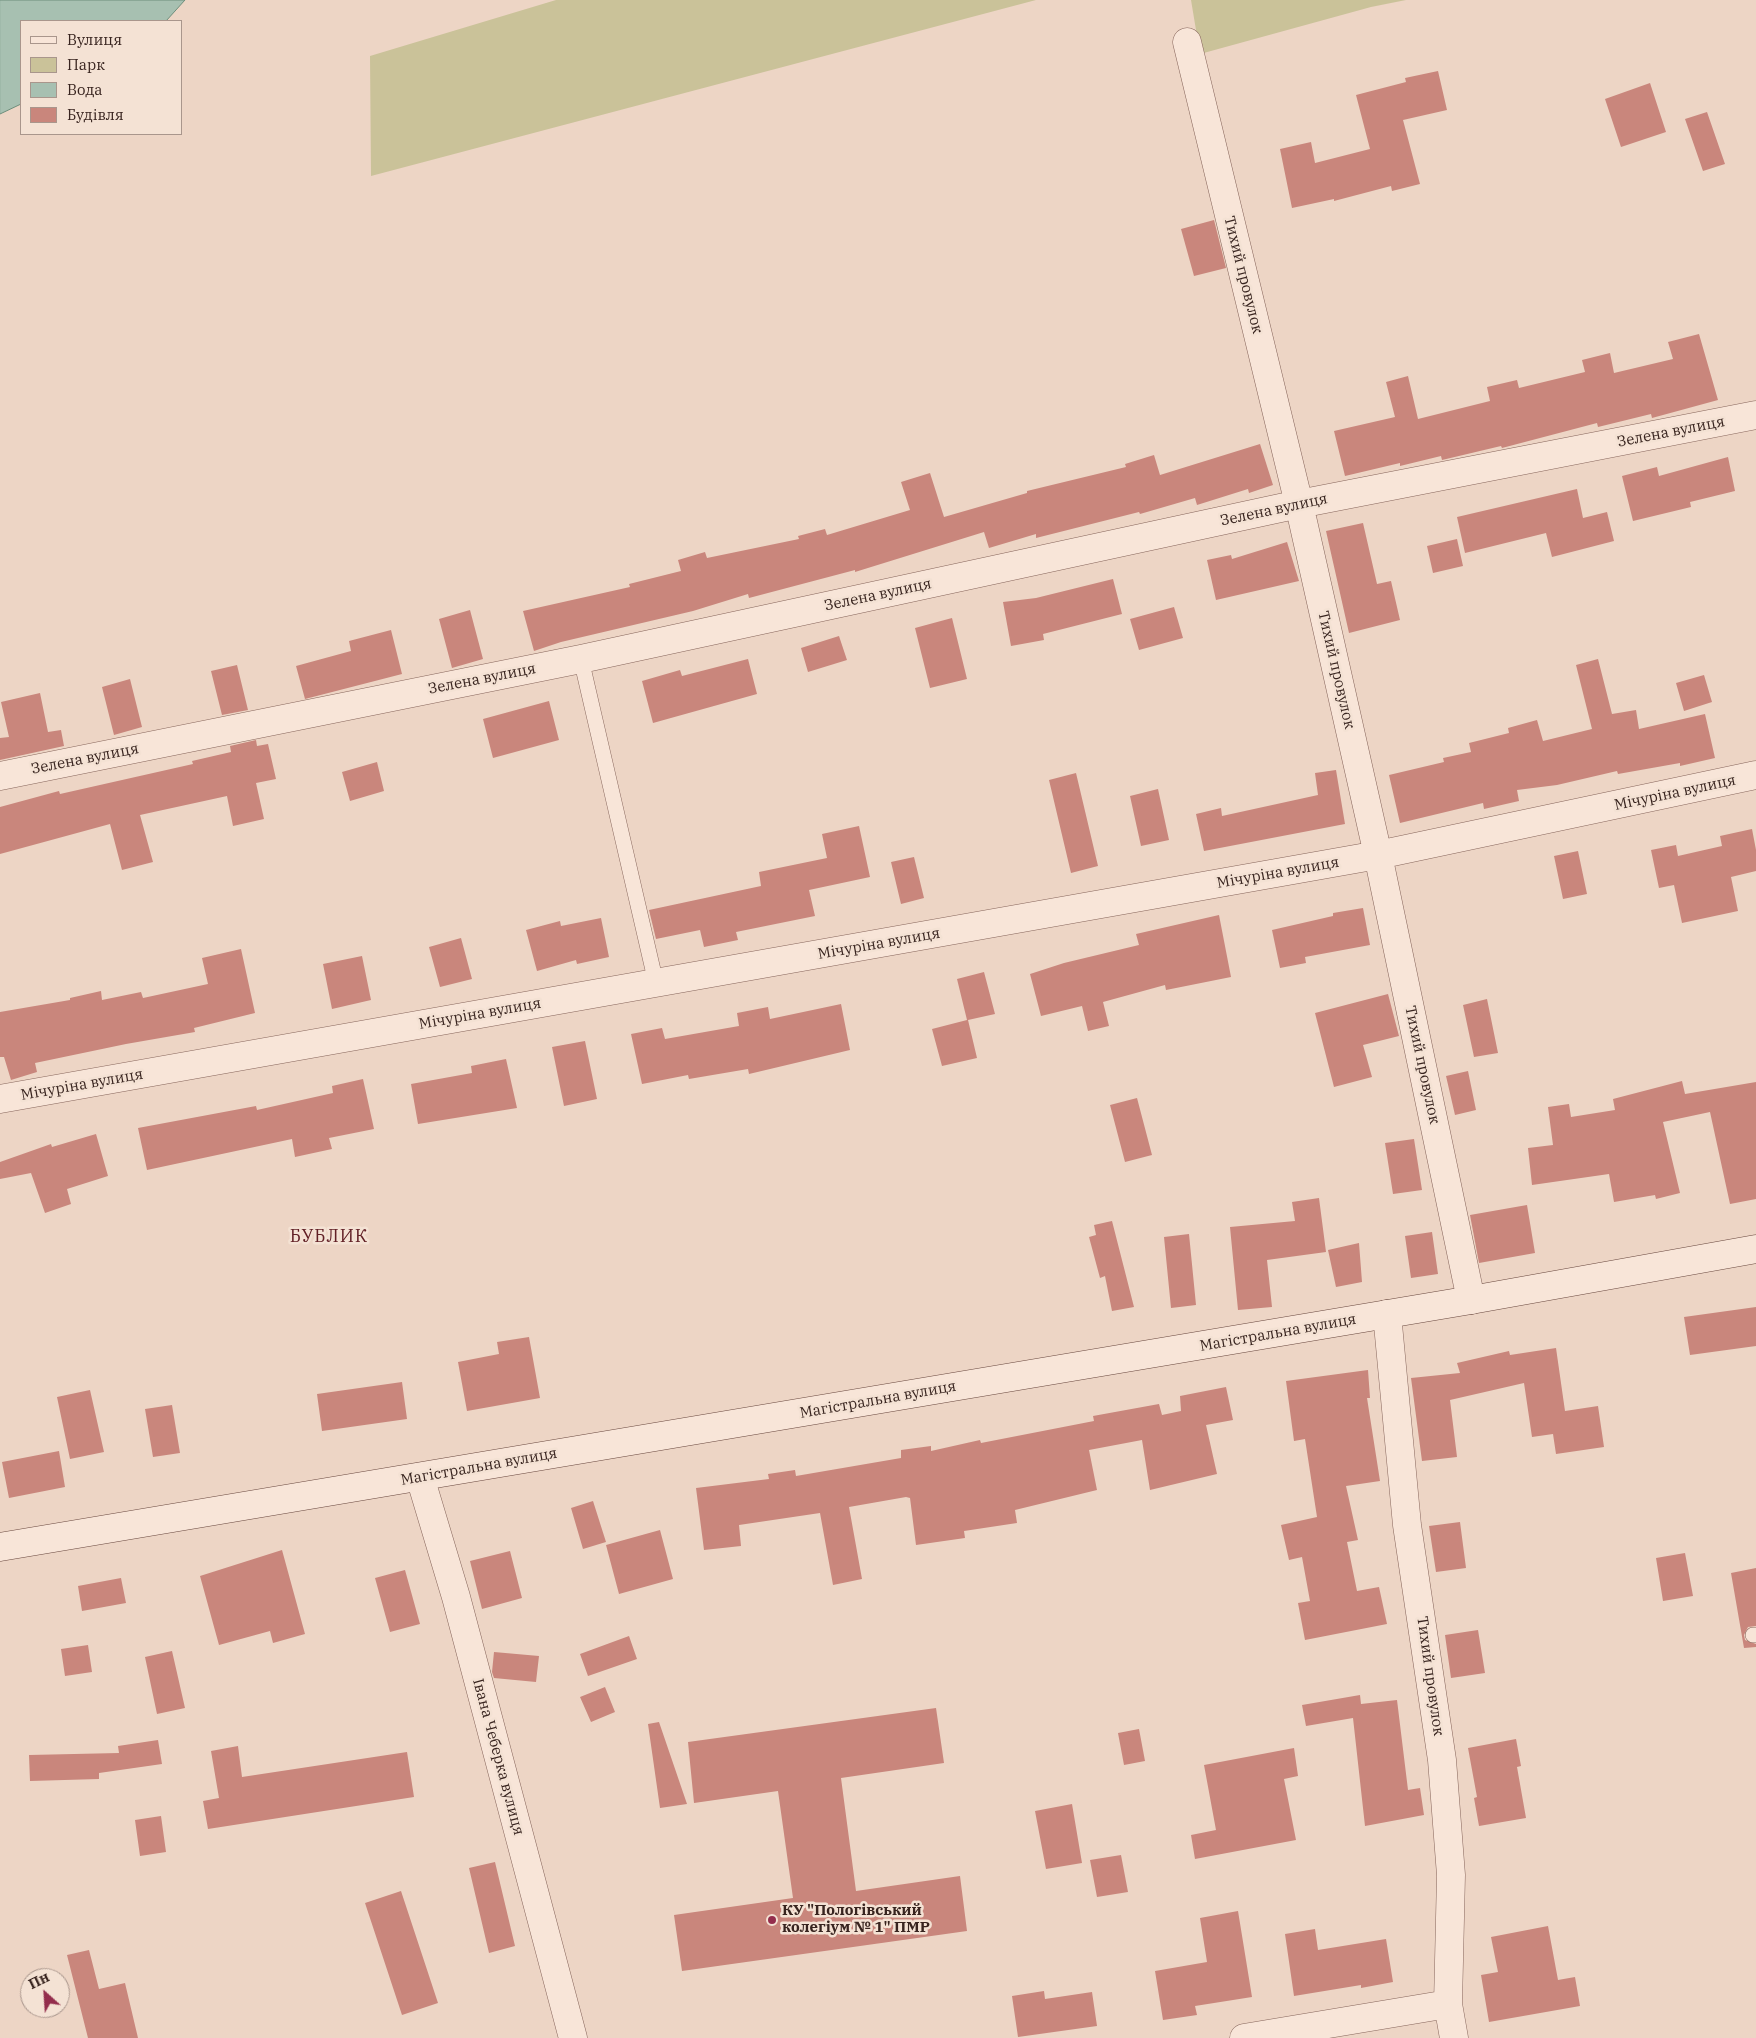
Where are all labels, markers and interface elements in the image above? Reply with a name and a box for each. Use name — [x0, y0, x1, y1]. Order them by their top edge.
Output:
legend — [20, 20, 182, 135]
text: Вулиця — [67, 30, 122, 49]
text: Парк — [67, 55, 105, 74]
text: Вода — [67, 80, 103, 99]
text: Будівля — [67, 105, 124, 124]
street label: Тихий провулок — [1220, 214, 1266, 336]
street label: Зелена вулиця — [1616, 413, 1726, 451]
street label: Зелена вулиця — [1219, 490, 1329, 530]
street label: Зелена вулиця — [823, 575, 933, 615]
street label: Тихий провулок — [1314, 609, 1358, 731]
street label: Зелена вулиця — [427, 660, 537, 698]
street label: Зелена вулиця — [30, 740, 140, 778]
street label: Мічуріна вулиця — [1613, 771, 1737, 815]
street label: Мічуріна вулиця — [1216, 853, 1340, 893]
street label: Мічуріна вулиця — [817, 924, 941, 964]
street label: Мічуріна вулиця — [418, 994, 542, 1034]
street label: Тихий провулок — [1401, 1004, 1443, 1126]
street label: Мічуріна вулиця — [20, 1065, 144, 1105]
district label: БУБЛИК — [289, 1226, 369, 1248]
street label: Магістральна вулиця — [1198, 1310, 1358, 1356]
street label: Магістральна вулиця — [798, 1377, 958, 1423]
street label: Магістральна вулиця — [399, 1444, 559, 1490]
street label: Тихий провулок — [1413, 1615, 1447, 1737]
street label: Івана Чеберка вулиця — [468, 1677, 528, 1837]
place label: КУ "Пологівський колегіум № 1" ПМР — [782, 1902, 930, 1937]
marker: КУ "Пологівський колегіум № 1" ПМР — [766, 1914, 778, 1926]
north arrow — [20, 1968, 70, 2018]
text: Пн — [26, 1968, 52, 1993]

